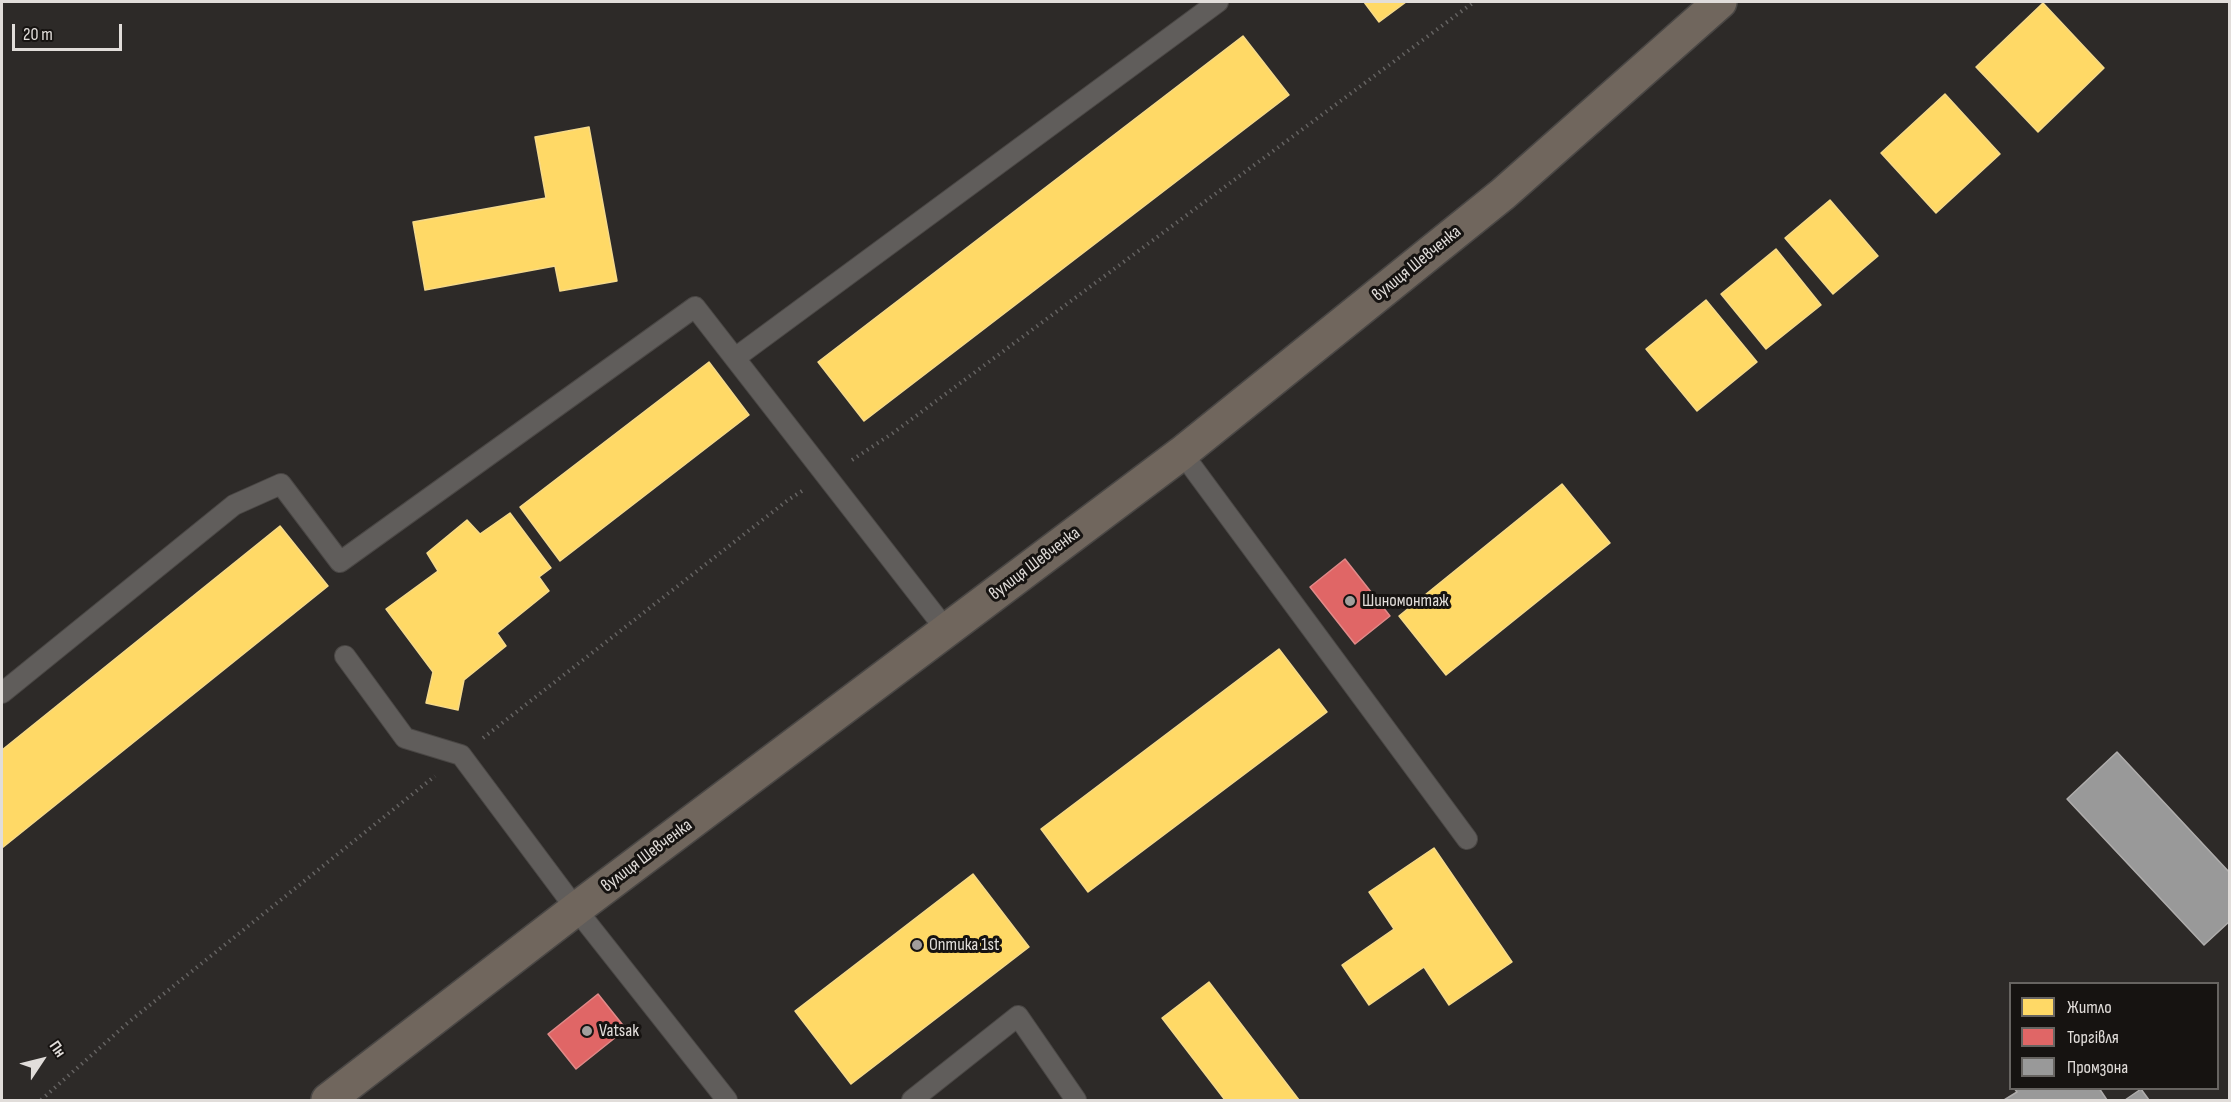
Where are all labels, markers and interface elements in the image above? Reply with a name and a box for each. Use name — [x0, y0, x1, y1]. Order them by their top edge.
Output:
scale bar — [15, 12, 124, 50]
text: 20 m — [23, 24, 53, 45]
street label: вулиця Шевченка — [1368, 222, 1466, 306]
street label: вулиця Шевченка — [985, 523, 1085, 605]
place label: Шиномонтаж — [1362, 590, 1449, 612]
marker: Шиномонтаж — [1343, 594, 1357, 608]
street label: вулиця Шевченка — [597, 815, 697, 897]
place label: Оптика 1st — [929, 934, 999, 956]
marker: Оптика 1st — [910, 938, 924, 952]
legend — [2009, 982, 2219, 1090]
text: Житло — [2067, 997, 2112, 1018]
place label: Vatsak — [599, 1020, 639, 1042]
marker: Vatsak — [580, 1024, 594, 1038]
text: Торгівля — [2067, 1027, 2119, 1048]
north arrow — [12, 1030, 72, 1090]
text: Пн — [45, 1038, 69, 1061]
text: Промзона — [2067, 1057, 2128, 1078]

